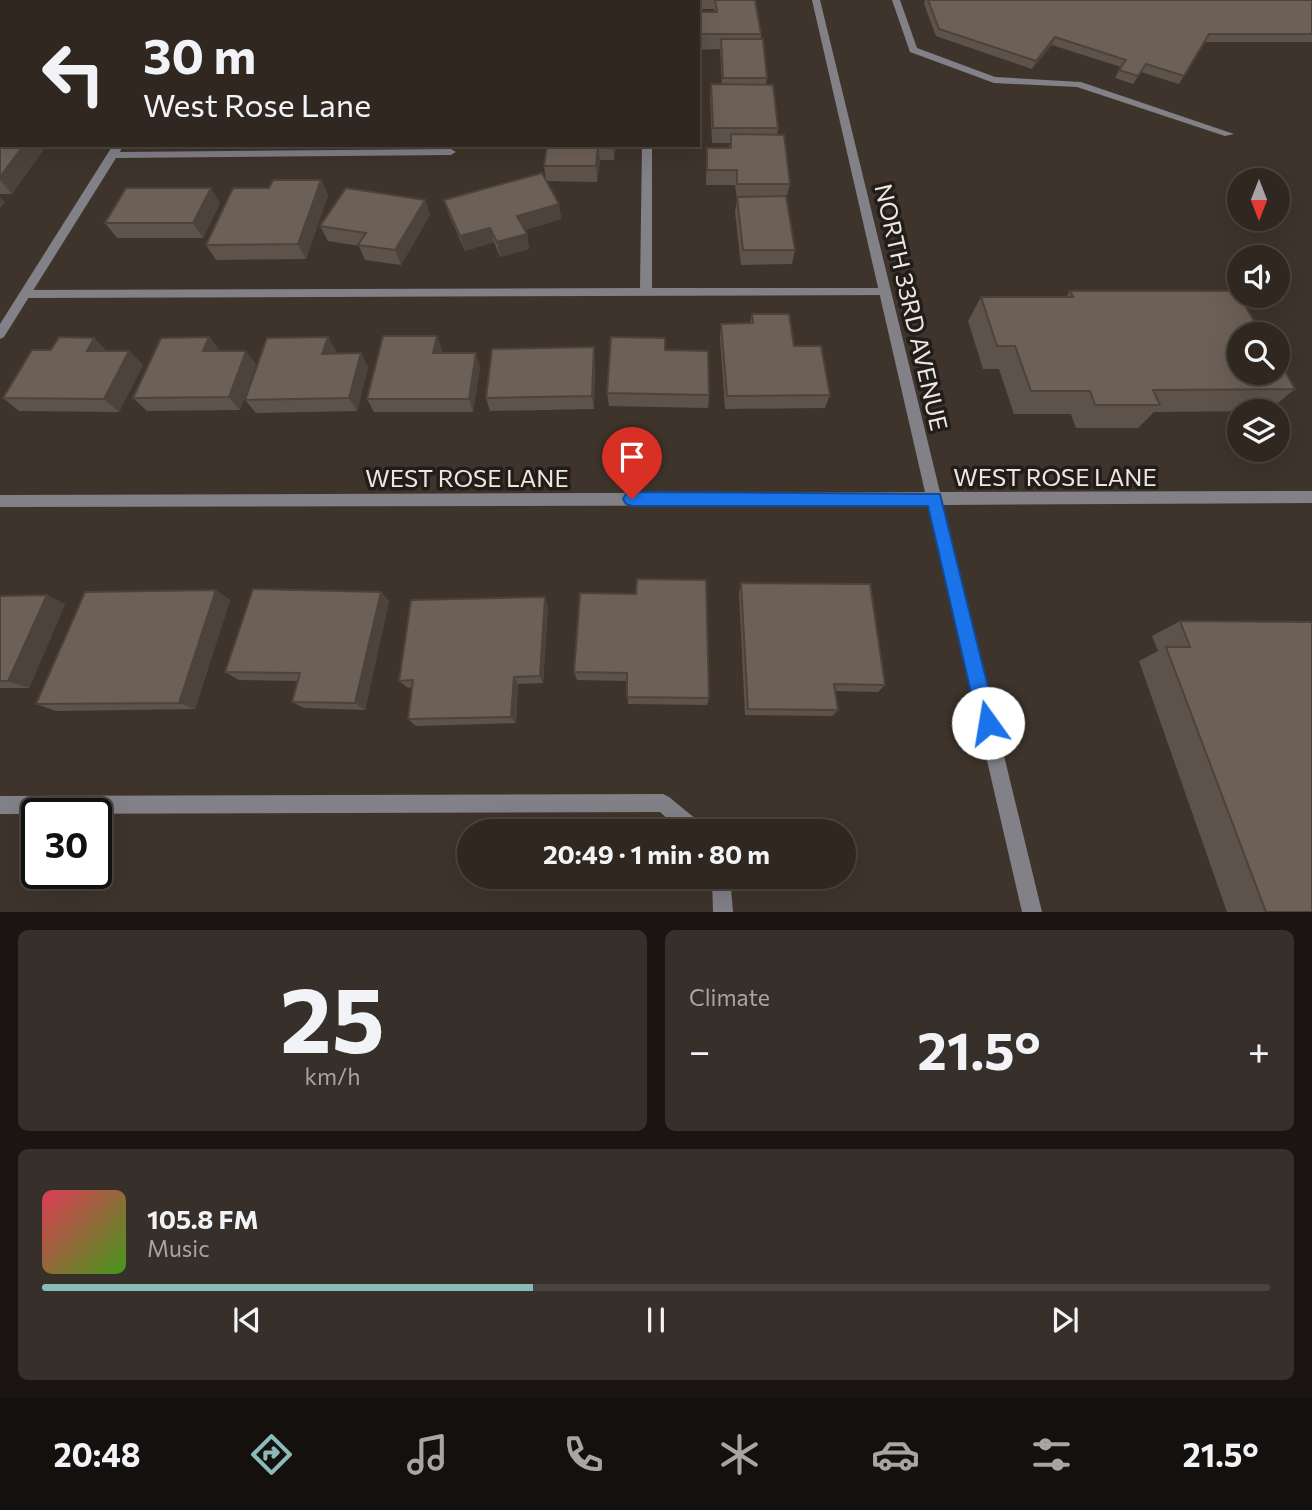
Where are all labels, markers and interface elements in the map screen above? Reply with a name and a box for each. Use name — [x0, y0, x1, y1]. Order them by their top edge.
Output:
text: 30 m — [143, 24, 256, 84]
icon: left — [28, 28, 119, 119]
text: West Rose Lane — [143, 84, 371, 124]
north arrow — [1227, 168, 1290, 231]
map controls — [1227, 168, 1290, 462]
street label: NORTH 33RD AVENUE — [869, 181, 955, 433]
button: sound — [1227, 245, 1290, 308]
button: search — [1227, 322, 1290, 385]
button: layers — [1227, 399, 1290, 462]
pin — [602, 427, 662, 499]
icon: arrive — [613, 438, 651, 476]
street label: WEST ROSE LANE — [953, 462, 1157, 491]
street label: WEST ROSE LANE — [365, 463, 569, 492]
position arrow — [951, 686, 1025, 760]
speed limit sign: 30 — [21, 798, 112, 889]
text: 20:49 · 1 min · 80 m — [543, 838, 770, 869]
text: 25 — [280, 960, 385, 1072]
text: Climate — [689, 983, 770, 1011]
text: 21.5° — [917, 1017, 1041, 1081]
text: − — [689, 1026, 711, 1073]
text: + — [1248, 1026, 1270, 1073]
text: km/h — [305, 1062, 360, 1090]
text: 105.8 FM — [147, 1203, 258, 1234]
text: Music — [147, 1234, 210, 1262]
icon: previous — [228, 1301, 266, 1339]
icon: pause — [637, 1301, 675, 1339]
icon: next — [1046, 1301, 1084, 1339]
icon: directions — [247, 1430, 296, 1479]
icon: music — [403, 1430, 452, 1479]
icon: phone — [559, 1430, 608, 1479]
icon: climate — [715, 1430, 764, 1479]
icon: car — [871, 1430, 920, 1479]
icon: filters — [1027, 1430, 1076, 1479]
text: 20:48 — [53, 1434, 141, 1474]
text: 21.5° — [1183, 1434, 1259, 1474]

